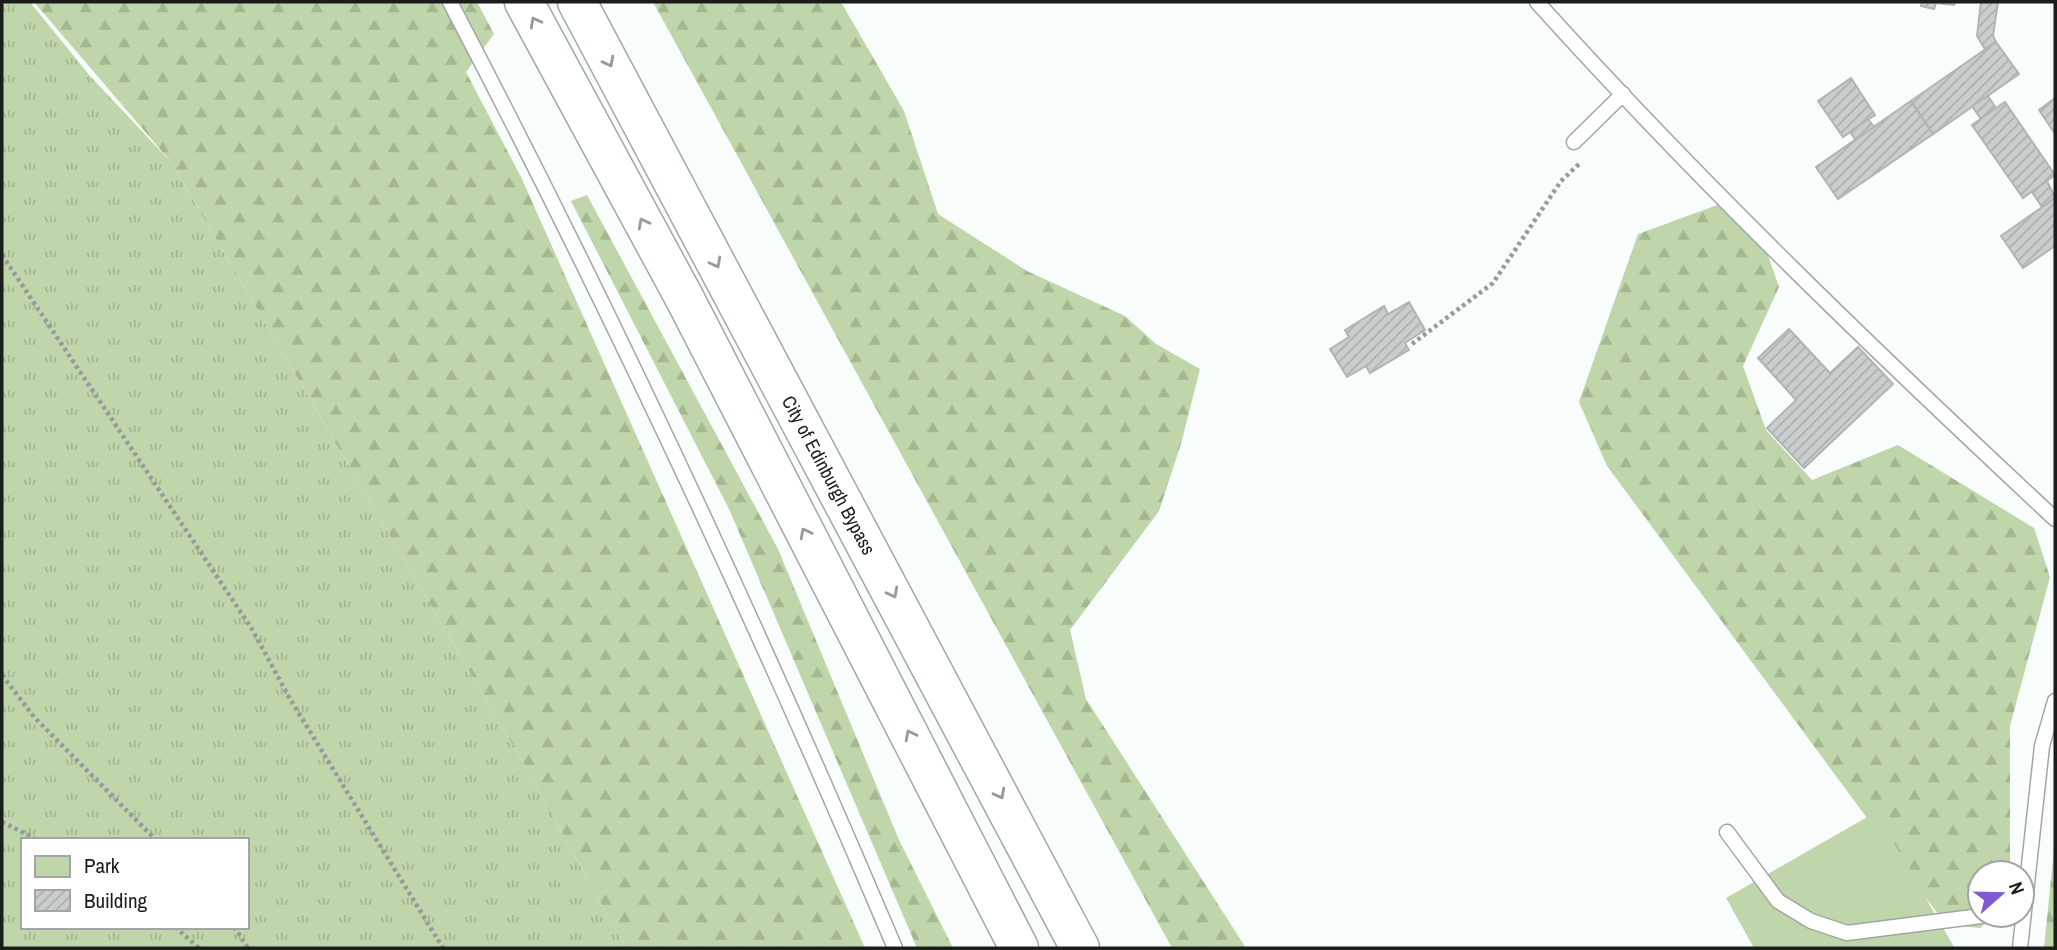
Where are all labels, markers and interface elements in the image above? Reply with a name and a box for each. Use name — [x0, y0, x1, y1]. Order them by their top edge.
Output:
one-way arrow — [530, 17, 543, 30]
one-way arrow — [601, 55, 614, 67]
one-way arrow — [638, 217, 652, 230]
one-way arrow — [708, 256, 722, 268]
street label: City of Edinburgh Bypass — [776, 391, 882, 559]
one-way arrow — [800, 528, 814, 540]
one-way arrow — [884, 586, 898, 598]
one-way arrow — [904, 730, 918, 742]
one-way arrow — [991, 787, 1005, 799]
legend — [21, 838, 248, 929]
text: Park — [84, 851, 120, 880]
north arrow — [1966, 859, 2036, 929]
text: N — [2003, 878, 2031, 898]
text: Building — [84, 886, 148, 915]

